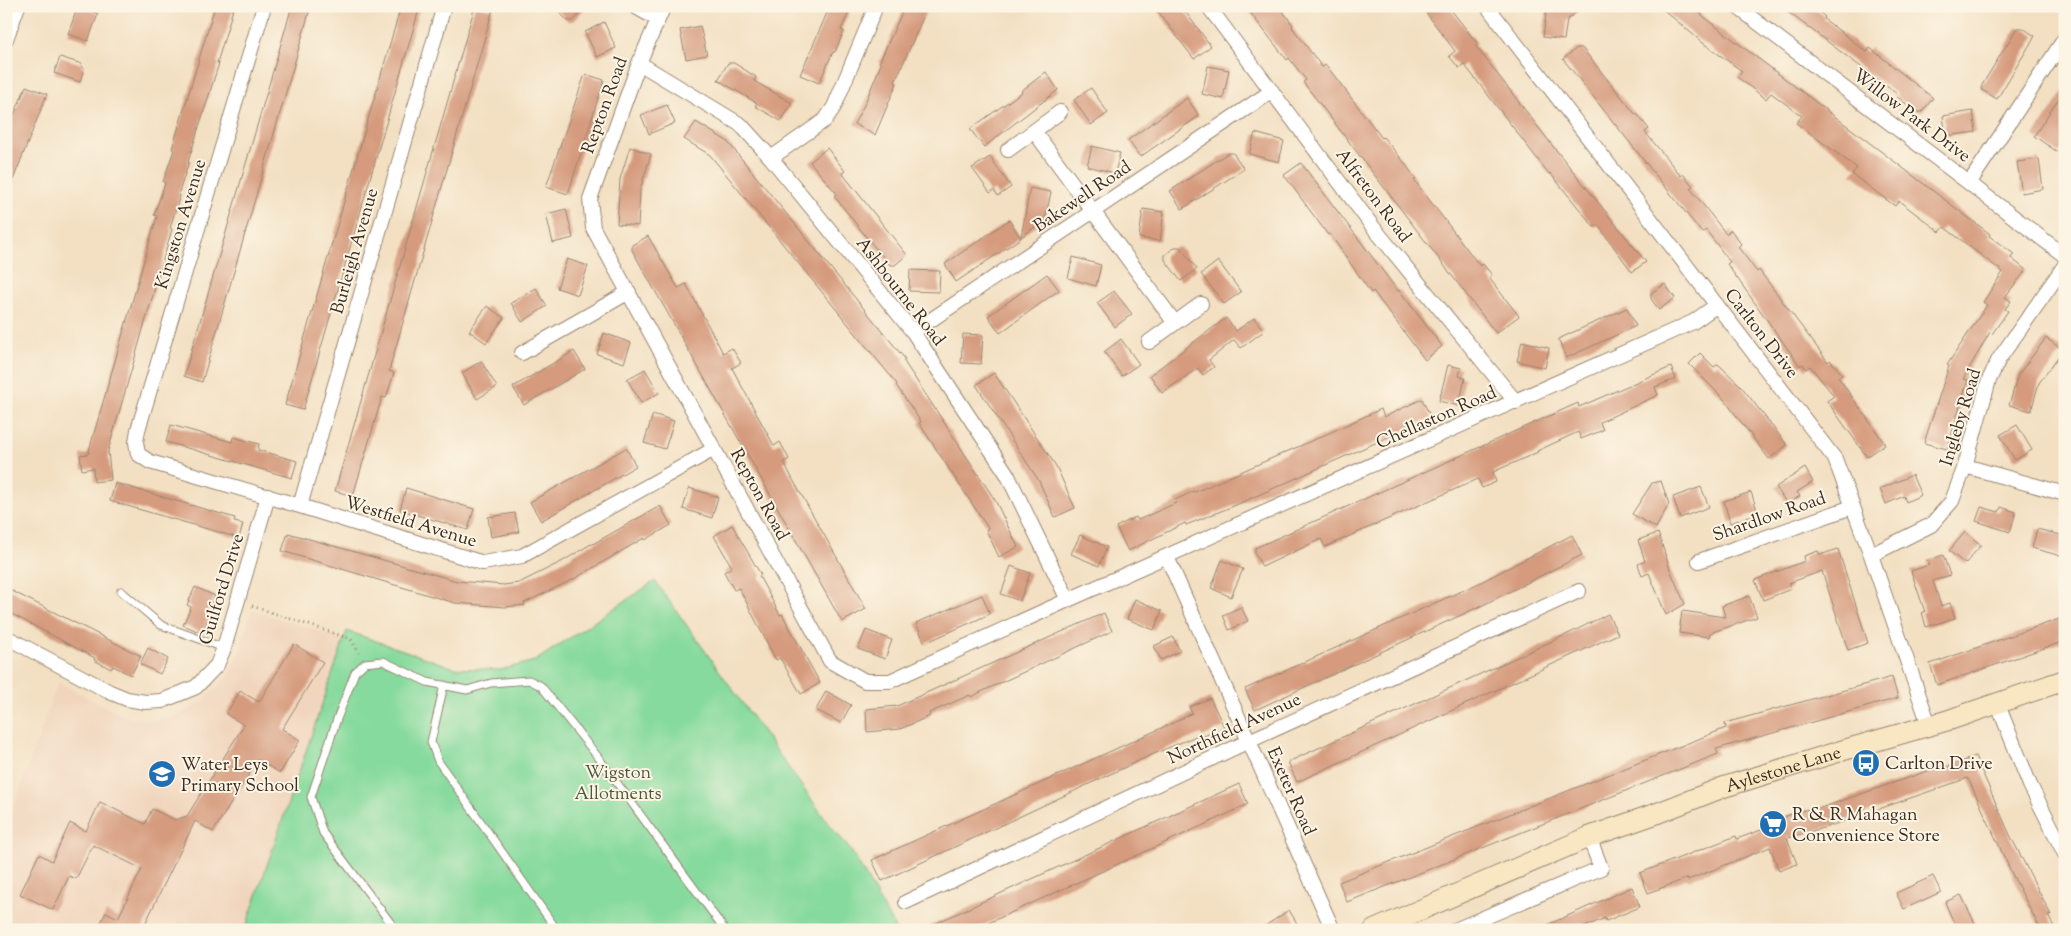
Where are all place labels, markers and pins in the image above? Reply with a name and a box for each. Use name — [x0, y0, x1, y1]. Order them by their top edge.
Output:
bus stop icon: Carlton Drive — [1851, 748, 1881, 778]
place label: Carlton Drive — [1885, 752, 1993, 778]
place label: Water Leys Primary School — [181, 753, 299, 800]
school or university icon: Water Leys Primary School — [147, 759, 177, 789]
place label: R & R Mahagan Convenience Store — [1792, 803, 1940, 850]
supermarket icon: R & R Mahagan Convenience Store — [1758, 809, 1788, 839]

